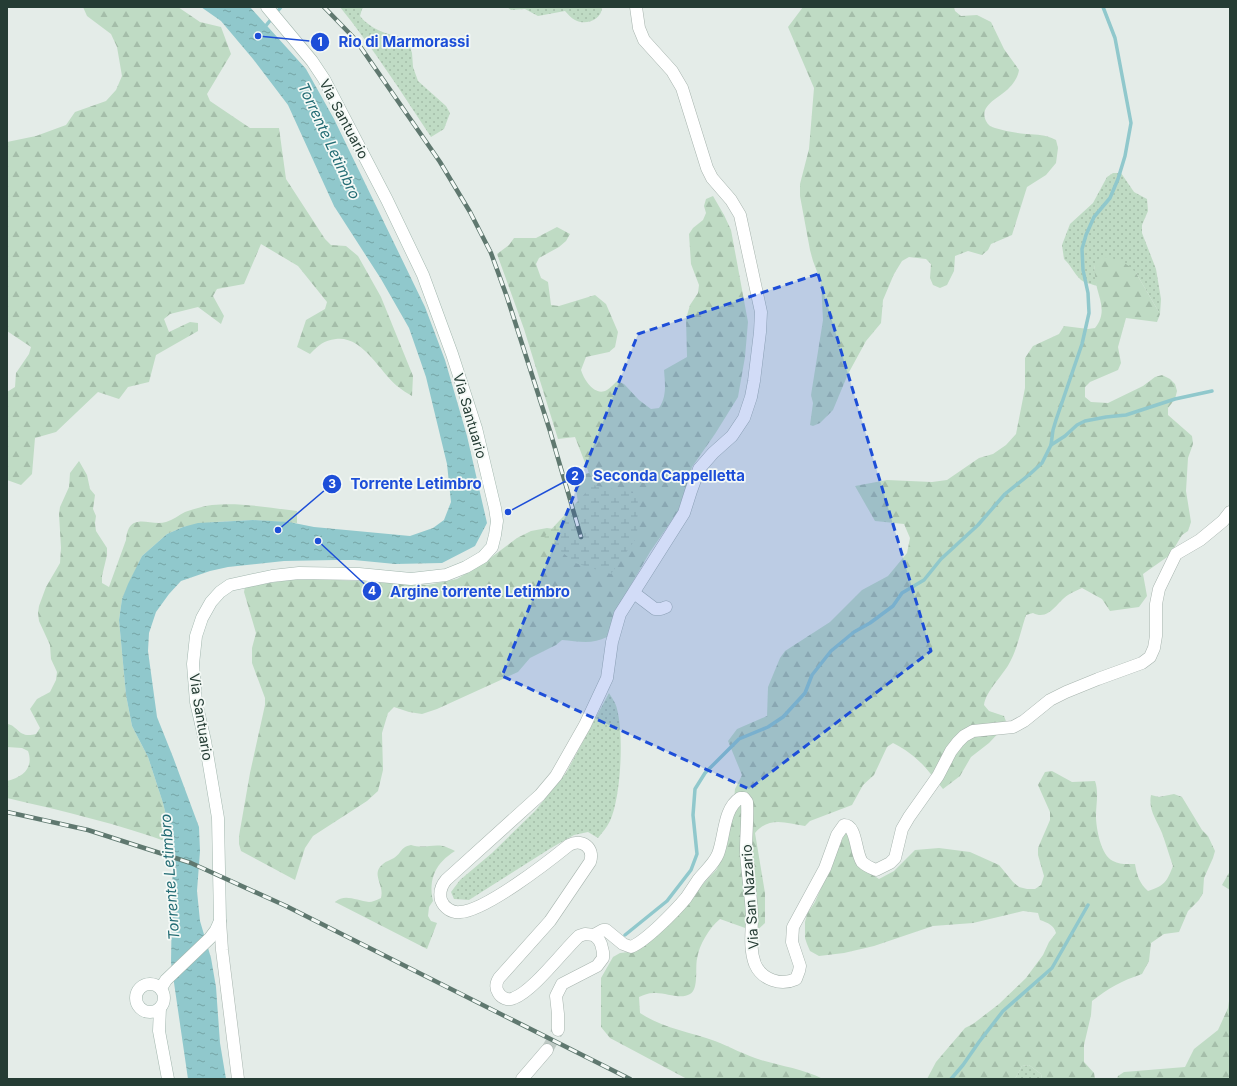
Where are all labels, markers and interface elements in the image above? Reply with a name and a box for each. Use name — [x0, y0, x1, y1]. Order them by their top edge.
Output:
callout: Rio di Marmorassi — [310, 28, 477, 55]
text: Rio di Marmorassi — [338, 32, 470, 51]
text: 1 — [317, 34, 323, 49]
street label: Via Santuario — [316, 76, 373, 162]
water label: Torrente Letimbro — [294, 80, 365, 202]
street label: Via Santuario — [450, 371, 491, 460]
callout: Seconda Cappelletta — [565, 462, 753, 489]
text: Seconda Cappelletta — [593, 466, 745, 485]
text: 2 — [571, 468, 579, 483]
callout: Torrente Letimbro — [322, 470, 490, 497]
text: Torrente Letimbro — [350, 474, 482, 493]
text: 3 — [328, 476, 336, 491]
callout: Argine torrente Letimbro — [362, 578, 578, 605]
text: Argine torrente Letimbro — [390, 582, 570, 601]
text: 4 — [368, 583, 376, 598]
street label: Via Santuario — [186, 672, 217, 762]
water label: Torrente Letimbro — [156, 813, 183, 941]
street label: Via San Nazario — [737, 844, 762, 950]

